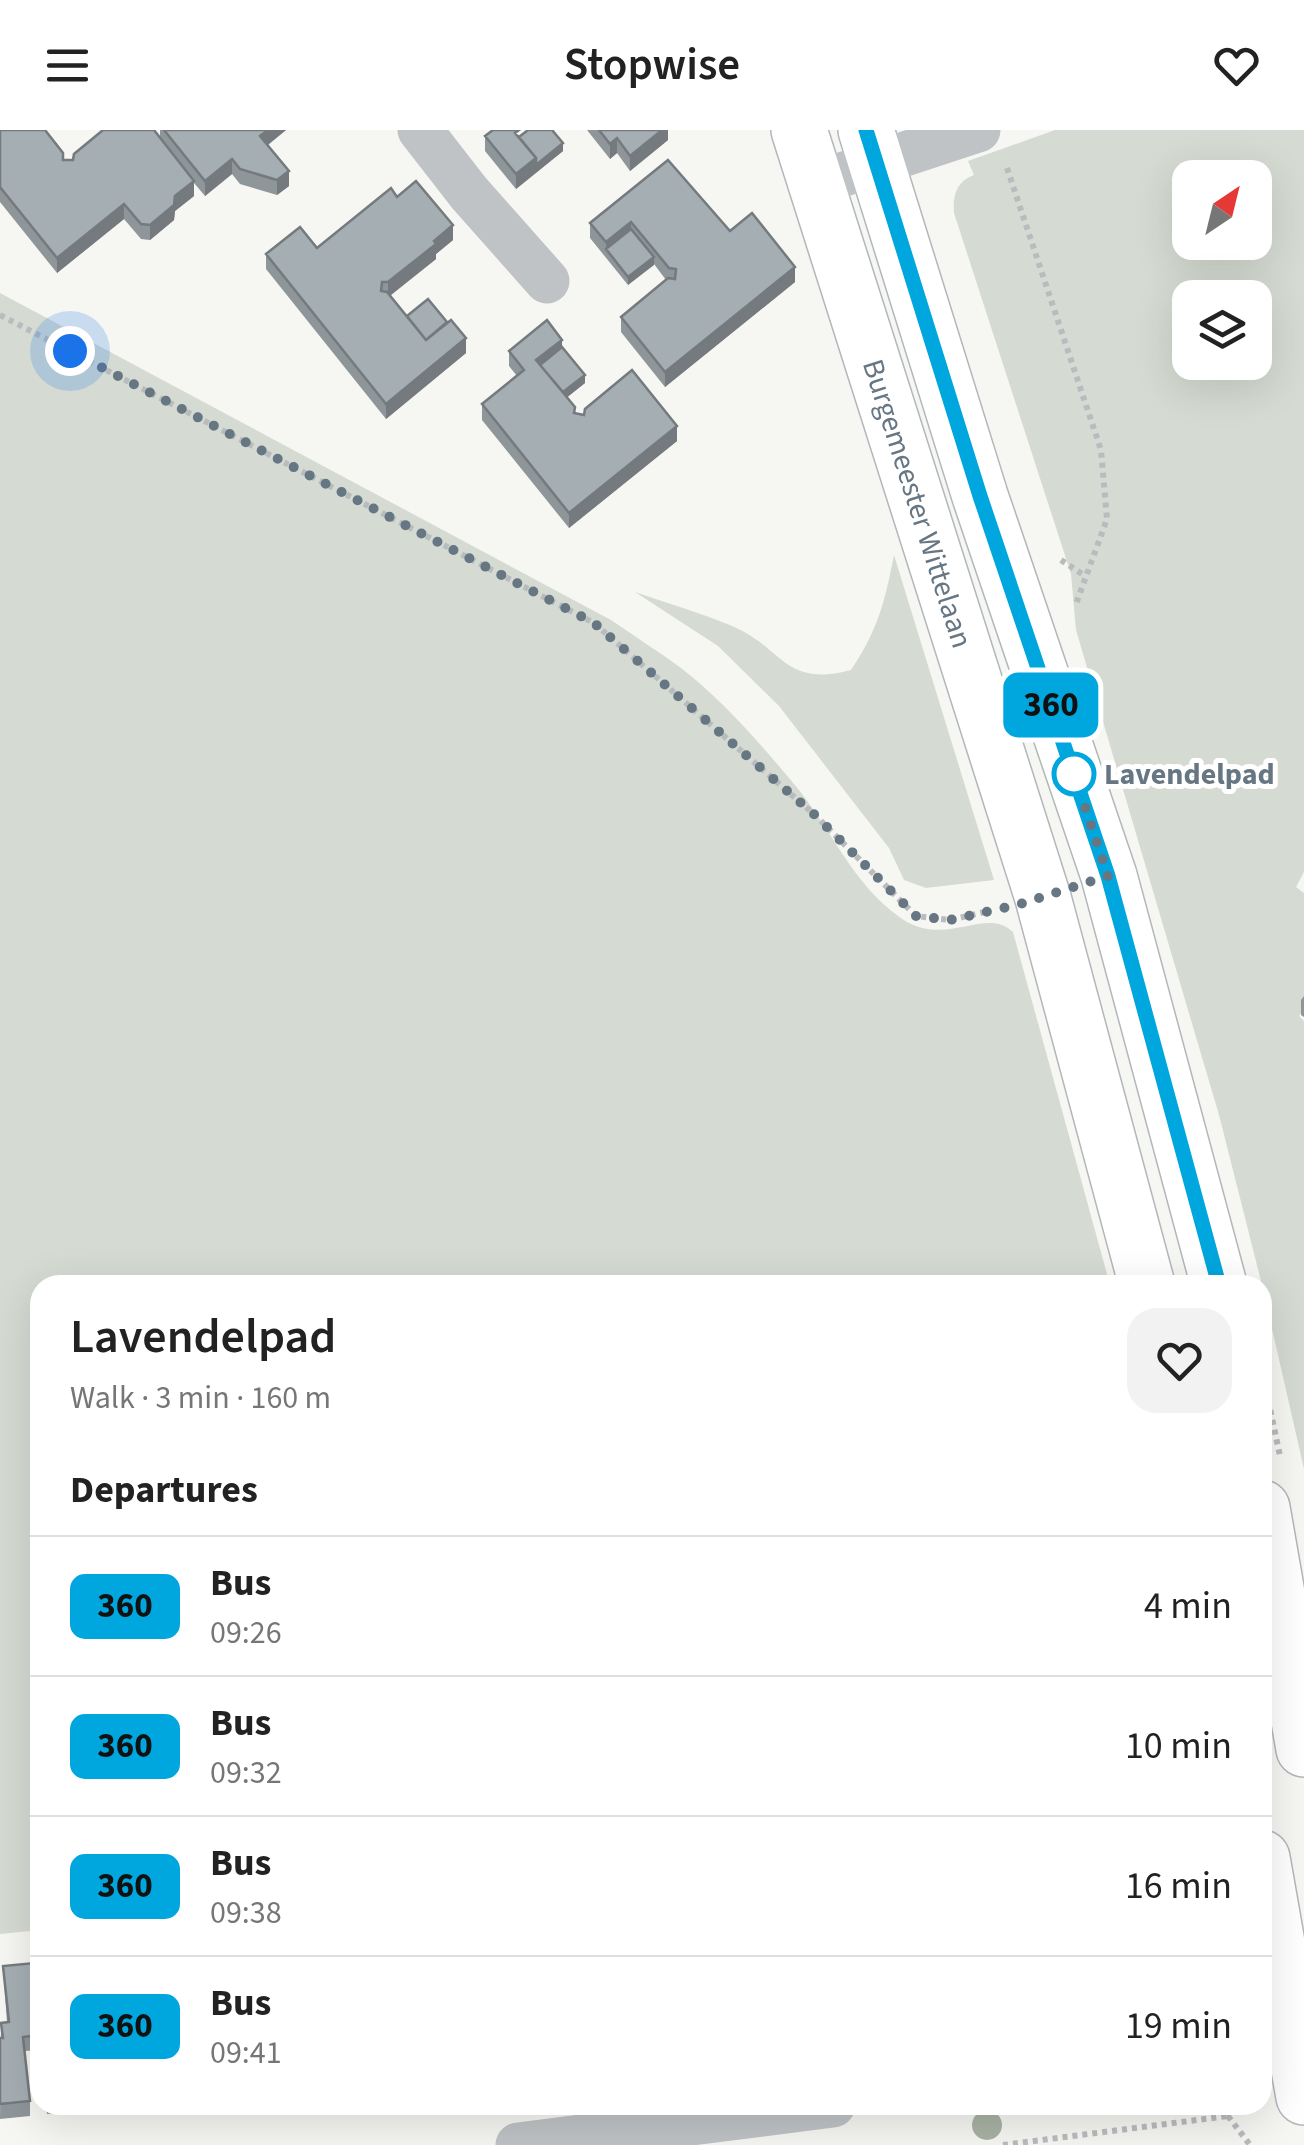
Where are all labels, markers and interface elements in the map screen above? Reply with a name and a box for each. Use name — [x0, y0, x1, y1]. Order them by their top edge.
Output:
text: Stopwise — [564, 33, 740, 97]
icon: menu — [40, 38, 95, 93]
icon: heart — [1209, 38, 1264, 93]
north arrow — [1172, 160, 1272, 260]
map controls — [1172, 160, 1272, 380]
button: layers — [1172, 280, 1272, 380]
your location — [45, 326, 95, 376]
street label: Burgemeester Wittelaan — [852, 354, 984, 653]
line badge: 360 — [994, 672, 1108, 738]
text: 360 — [1023, 680, 1079, 730]
marker: Lavendelpad — [1053, 753, 1095, 795]
place label: Lavendelpad — [1104, 753, 1275, 796]
text: Lavendelpad — [70, 1303, 336, 1371]
button: heart — [1127, 1308, 1232, 1413]
text: Walk · 3 min · 160 m — [70, 1375, 331, 1421]
text: Departures — [70, 1463, 258, 1517]
text: Bus — [210, 1556, 271, 1610]
text: 4 min — [1144, 1579, 1232, 1633]
text: 360 — [97, 1581, 153, 1631]
text: 09:26 — [210, 1610, 282, 1656]
text: Bus — [210, 1696, 271, 1750]
text: 10 min — [1125, 1719, 1232, 1773]
text: 360 — [97, 1721, 153, 1771]
text: 09:32 — [210, 1750, 282, 1796]
text: Bus — [210, 1836, 271, 1890]
text: 16 min — [1125, 1859, 1232, 1913]
text: 360 — [97, 1861, 153, 1911]
text: 09:38 — [210, 1890, 282, 1936]
text: Bus — [210, 1976, 271, 2030]
text: 19 min — [1125, 1999, 1232, 2053]
text: 360 — [97, 2001, 153, 2051]
text: 09:41 — [210, 2030, 282, 2076]

